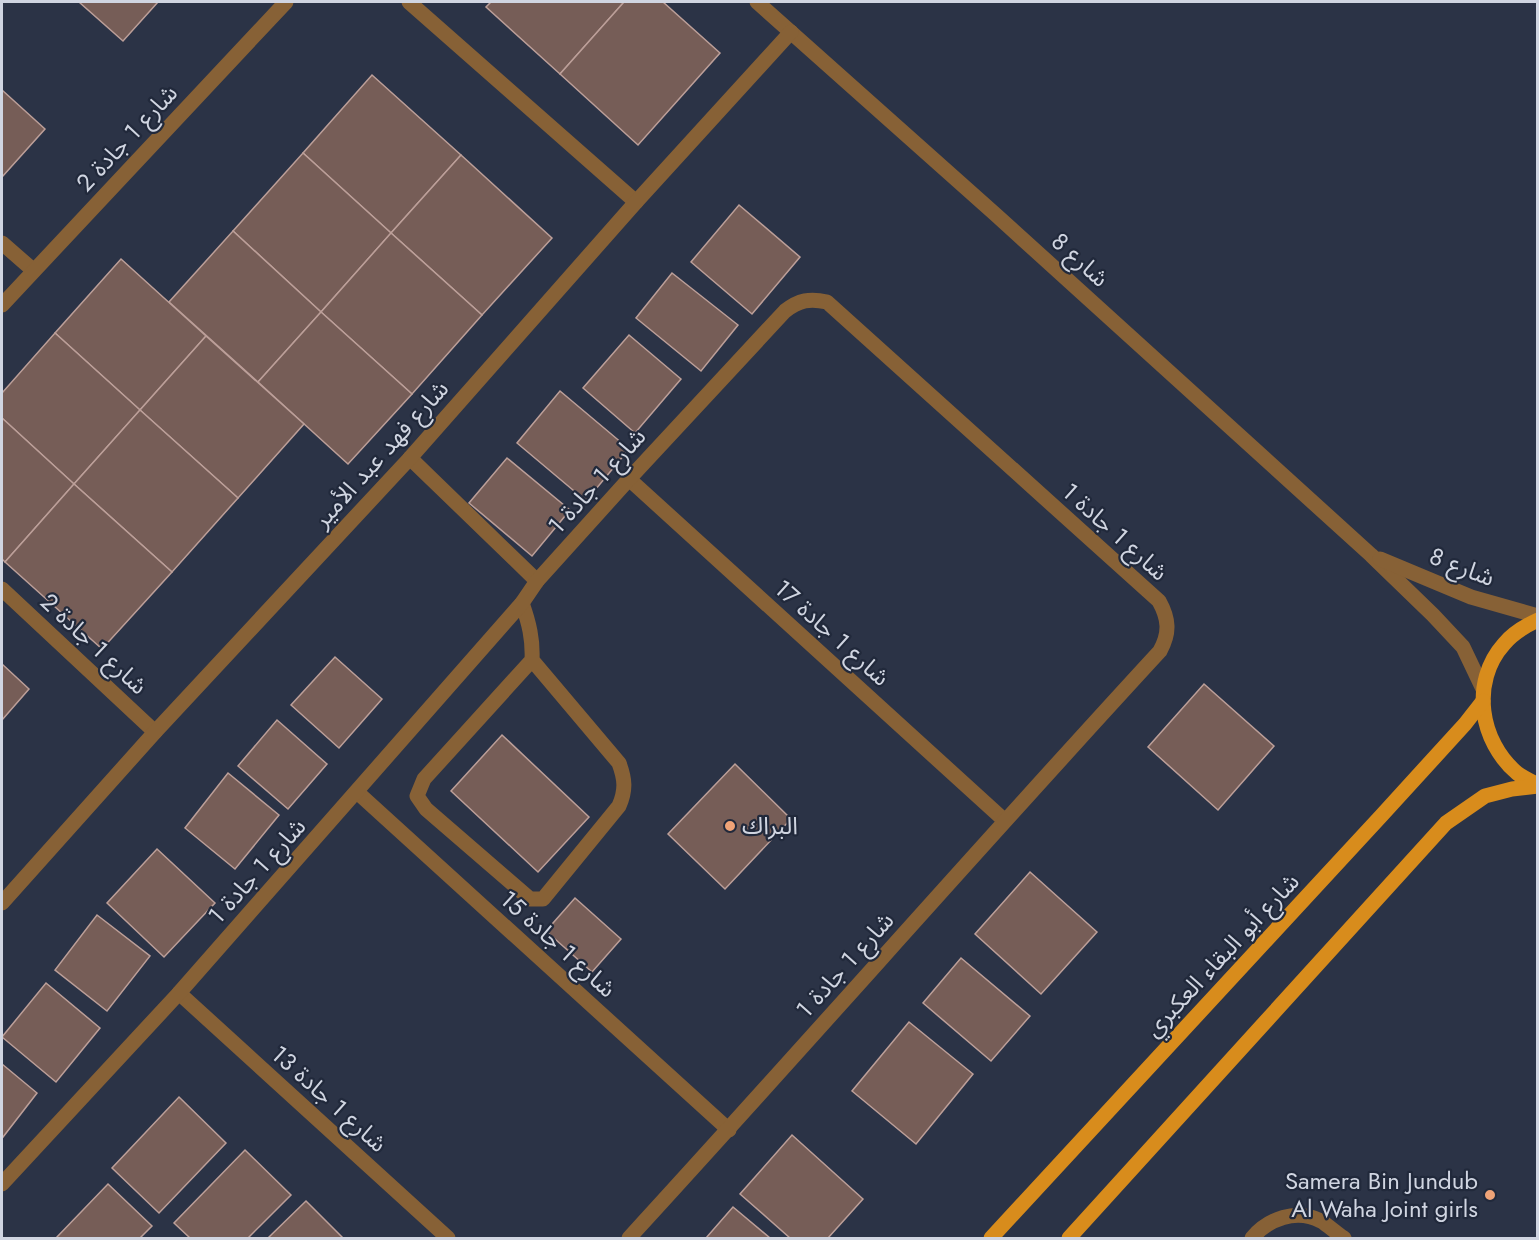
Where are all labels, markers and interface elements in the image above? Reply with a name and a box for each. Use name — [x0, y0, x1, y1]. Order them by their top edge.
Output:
street label: شارع 1 جادة 2 — [68, 76, 186, 199]
street label: شارع 8 — [1044, 224, 1117, 295]
street label: شارع فهد عبد الأمير — [304, 372, 456, 536]
street label: شارع 1 جادة 1 — [539, 420, 654, 542]
street label: شارع 1 جادة 1 — [1054, 474, 1176, 589]
street label: شارع 8 — [1425, 538, 1500, 595]
street label: شارع 1 جادة 17 — [767, 571, 898, 694]
street label: شارع 1 جادة 2 — [33, 585, 156, 703]
place label: البراك — [742, 808, 798, 843]
street label: شارع 1 جادة 1 — [199, 810, 314, 932]
marker: البراك — [723, 819, 737, 833]
street label: شارع أبو البقاء العكبري — [1136, 865, 1308, 1046]
street label: شارع 1 جادة 15 — [492, 882, 624, 1005]
street label: شارع 1 جادة 1 — [787, 904, 902, 1026]
street label: شارع 1 جادة 13 — [264, 1037, 395, 1160]
place label: Samera Bin Jundub Al Waha Joint girls — [1285, 1163, 1478, 1226]
marker: Samera Bin Jundub Al Waha Joint girls — [1483, 1188, 1497, 1202]

